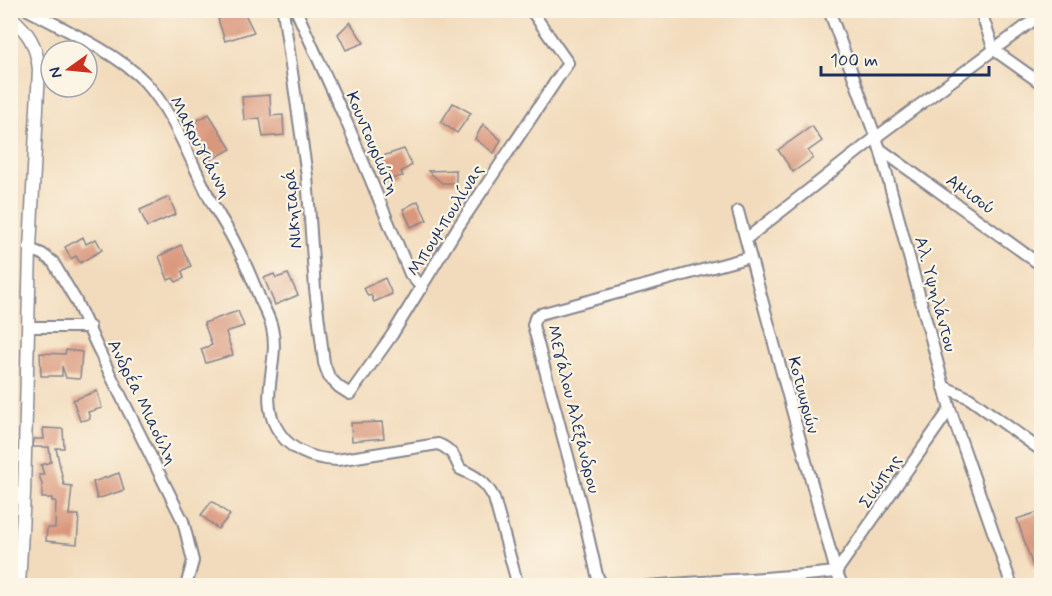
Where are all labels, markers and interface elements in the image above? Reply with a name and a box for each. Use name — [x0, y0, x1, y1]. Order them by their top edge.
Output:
north arrow — [39, 39, 99, 99]
scale bar — [821, 39, 989, 77]
text: 100 m — [830, 49, 878, 73]
text: N — [44, 65, 67, 80]
street label: Κουντουριώτη — [339, 88, 405, 199]
street label: Μακρυγιάννη — [163, 92, 237, 203]
street label: Μπουμπουλίνας — [402, 160, 490, 281]
street label: Νικηταρά — [278, 168, 308, 250]
street label: Αμισού — [941, 169, 1000, 221]
street label: Αλ. Υψηλάντου — [908, 234, 962, 355]
street label: Μεγάλου Αλεξάνδρου — [540, 322, 606, 496]
street label: Ανδρέα Μιαούλη — [101, 335, 184, 469]
street label: Κοτυωρών — [781, 354, 825, 436]
street label: Σιώπης — [854, 450, 908, 514]

